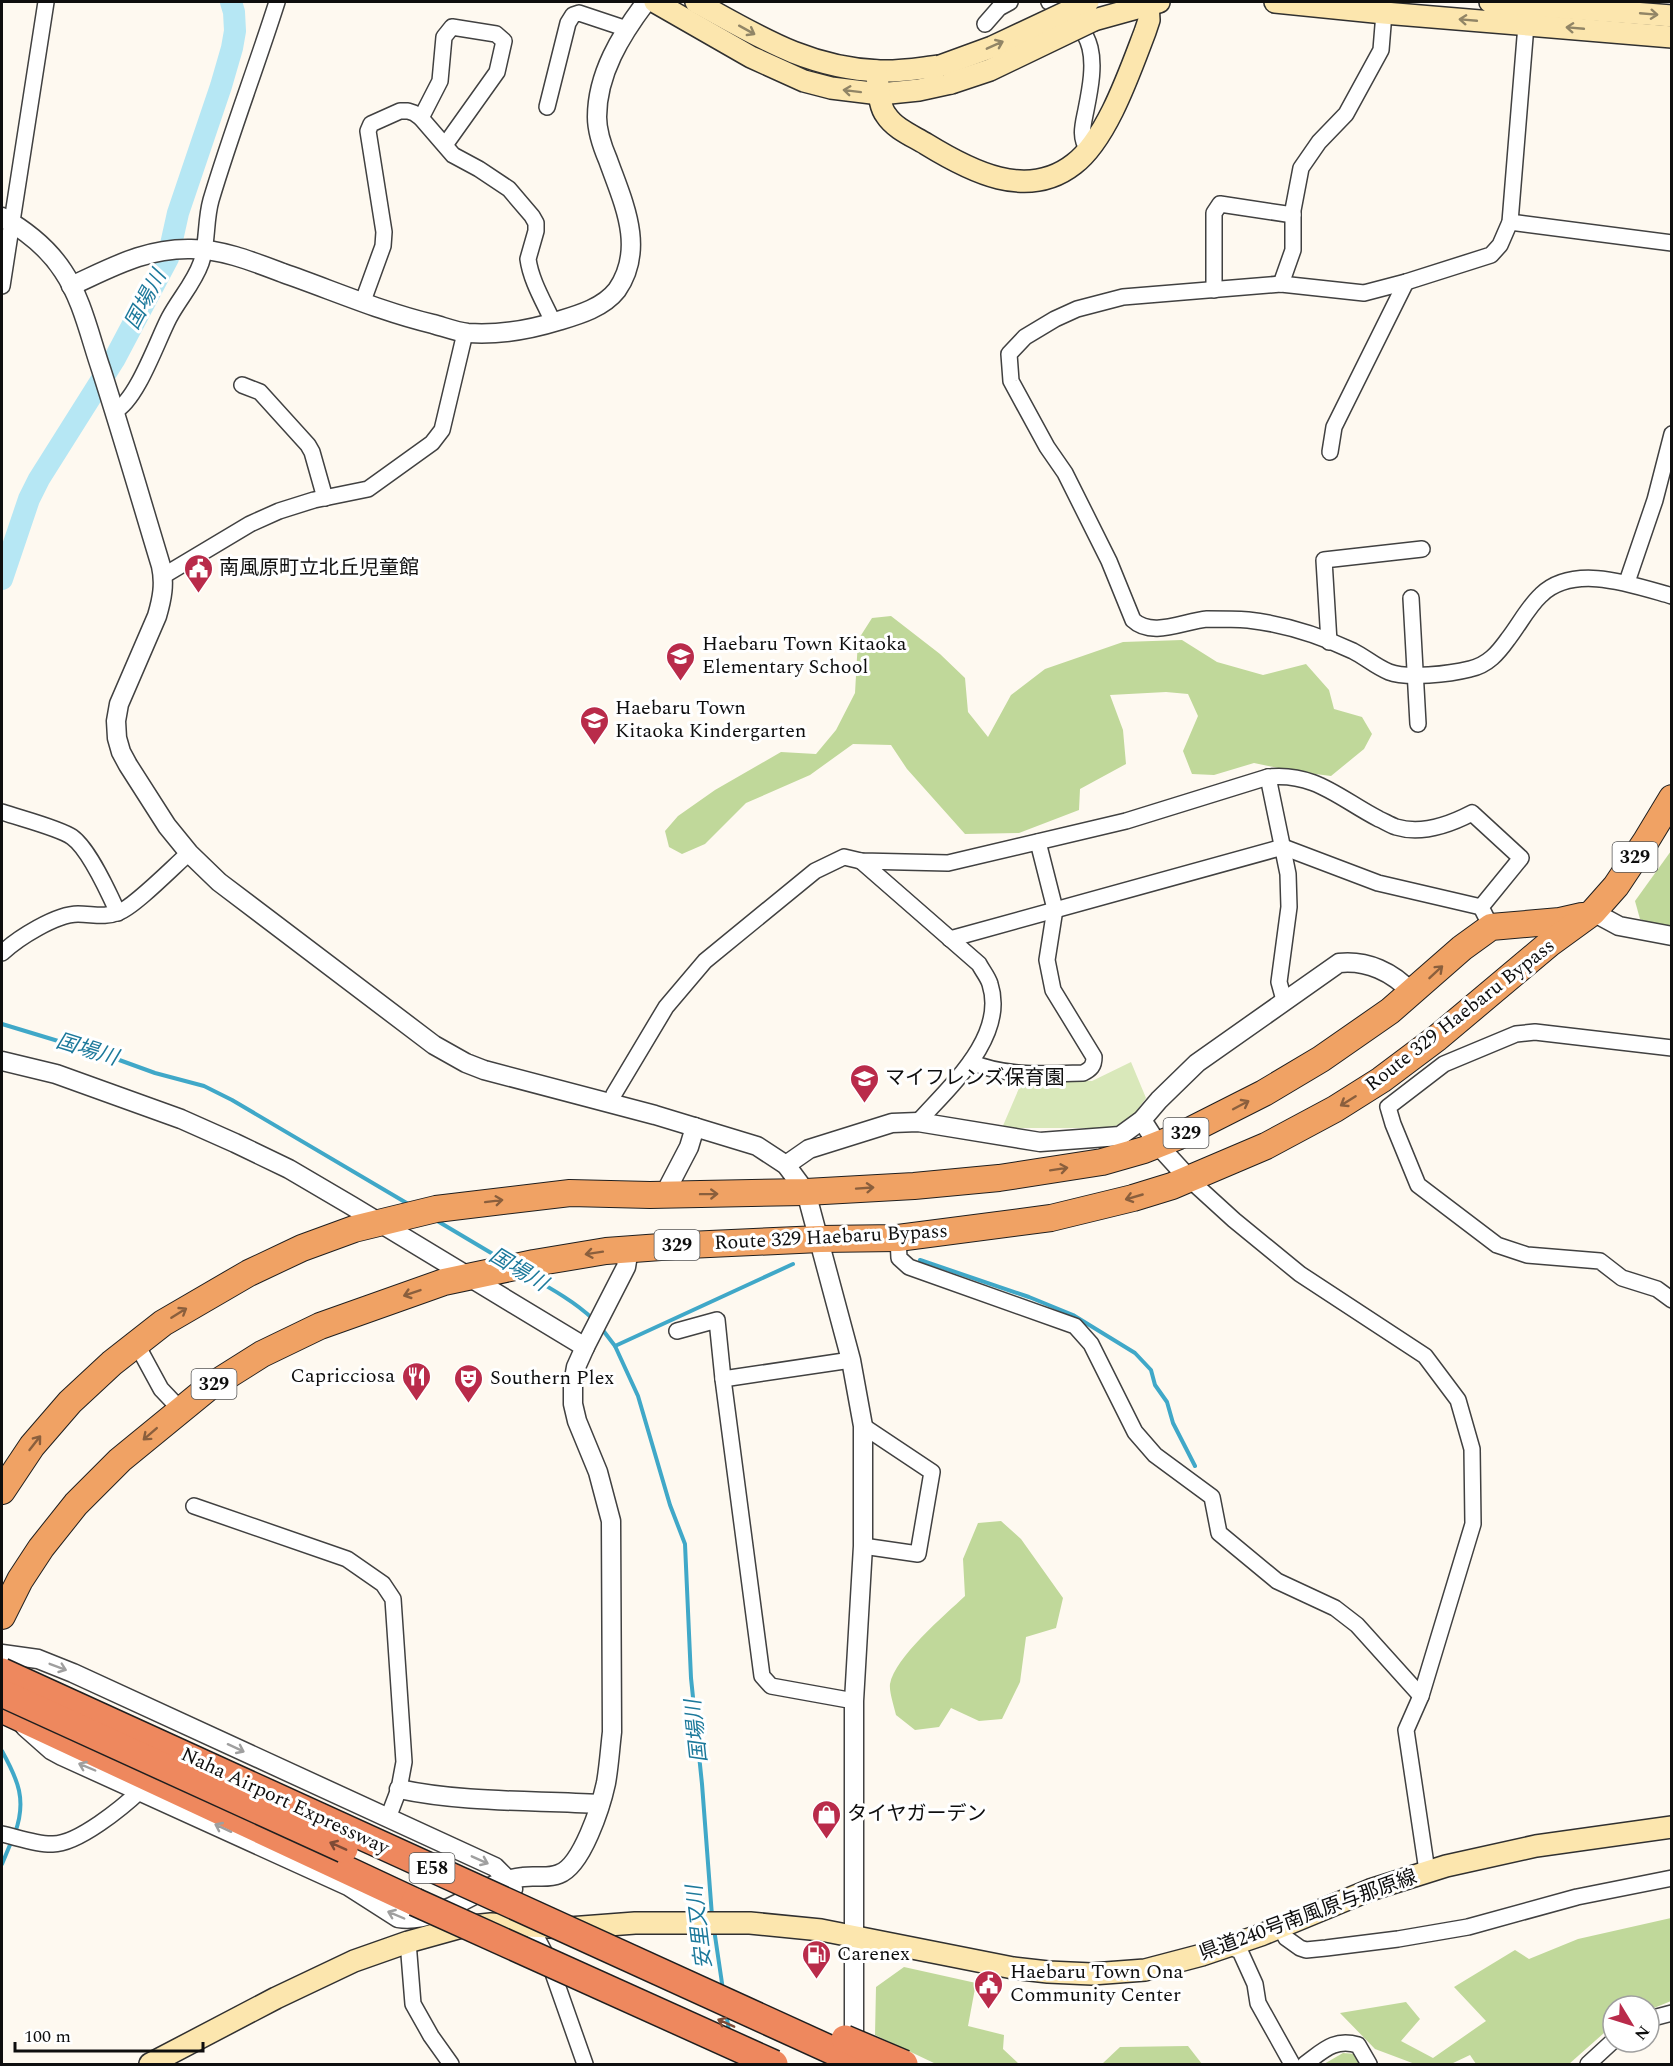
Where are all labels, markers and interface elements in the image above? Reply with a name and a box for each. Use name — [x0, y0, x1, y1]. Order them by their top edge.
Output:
one-way arrow — [1639, 9, 1659, 20]
one-way arrow — [1458, 14, 1478, 25]
one-way arrow — [1565, 22, 1585, 33]
one-way arrow — [738, 24, 755, 36]
one-way arrow — [986, 39, 1004, 51]
one-way arrow — [842, 85, 862, 96]
water label: 国場川 — [117, 263, 176, 335]
public building icon: 南風原町立北丘児童館 — [182, 552, 214, 594]
place label: 南風原町立北丘児童館 — [219, 553, 419, 583]
place label: Haebaru Town Kitaoka Elementary School — [702, 629, 907, 682]
school or university icon: Haebaru Town Kitaoka Elementary School — [665, 640, 697, 682]
place label: Haebaru Town Kitaoka Kindergarten — [615, 693, 806, 746]
school or university icon: Haebaru Town Kitaoka Kindergarten — [578, 704, 610, 746]
road number: 329 — [1612, 842, 1658, 872]
street label: Route 329 Haebaru Bypass — [1359, 931, 1561, 1099]
one-way arrow — [1429, 964, 1444, 979]
water label: 国場川 — [52, 1025, 124, 1075]
school or university icon: マイフレンズ保育園 — [848, 1062, 880, 1104]
place label: マイフレンズ保育園 — [885, 1063, 1065, 1093]
one-way arrow — [1340, 1096, 1357, 1108]
one-way arrow — [1232, 1099, 1250, 1110]
road number: 329 — [1164, 1118, 1208, 1148]
one-way arrow — [1048, 1163, 1068, 1174]
one-way arrow — [854, 1183, 874, 1194]
one-way arrow — [699, 1188, 719, 1200]
one-way arrow — [1125, 1192, 1144, 1203]
one-way arrow — [483, 1195, 503, 1206]
street label: Route 329 Haebaru Bypass — [713, 1216, 949, 1258]
road number: 329 — [654, 1230, 700, 1260]
water label: 国場川 — [483, 1240, 555, 1301]
one-way arrow — [585, 1248, 605, 1259]
one-way arrow — [403, 1288, 422, 1299]
one-way arrow — [170, 1306, 187, 1318]
restaurant icon: Capricciosa — [400, 1360, 432, 1402]
place label: Capricciosa — [291, 1361, 395, 1391]
theatre icon: Southern Plex — [453, 1362, 485, 1404]
place label: Southern Plex — [490, 1363, 614, 1393]
road number: 329 — [192, 1369, 236, 1399]
one-way arrow — [143, 1427, 158, 1441]
one-way arrow — [28, 1435, 41, 1451]
one-way arrow — [48, 1662, 67, 1673]
water label: 国場川 — [678, 1696, 716, 1764]
street label: Naha Airport Expressway — [176, 1740, 395, 1863]
one-way arrow — [226, 1742, 244, 1754]
one-way arrow — [79, 1761, 97, 1772]
shop icon: タイヤガーデン — [810, 1798, 842, 1840]
place label: タイヤガーデン — [847, 1799, 986, 1829]
one-way arrow — [214, 1822, 232, 1833]
one-way arrow — [330, 1840, 348, 1852]
road number: E58 — [410, 1853, 454, 1883]
one-way arrow — [470, 1854, 488, 1866]
street label: 県道240号南風原与那原線 — [1195, 1862, 1421, 1968]
water label: 安里又川 — [679, 1881, 721, 1971]
one-way arrow — [388, 1909, 406, 1920]
fuel station icon: Carenex — [800, 1938, 832, 1980]
place label: Carenex — [837, 1939, 910, 1969]
place label: Haebaru Town Ona Community Center — [1010, 1957, 1184, 2010]
public building icon: Haebaru Town Ona Community Center — [973, 1968, 1005, 2010]
north arrow — [1601, 1994, 1661, 2054]
scale bar — [15, 2015, 202, 2053]
one-way arrow — [717, 2016, 735, 2028]
text: N — [1629, 2020, 1656, 2045]
text: 100 m — [24, 2023, 71, 2050]

